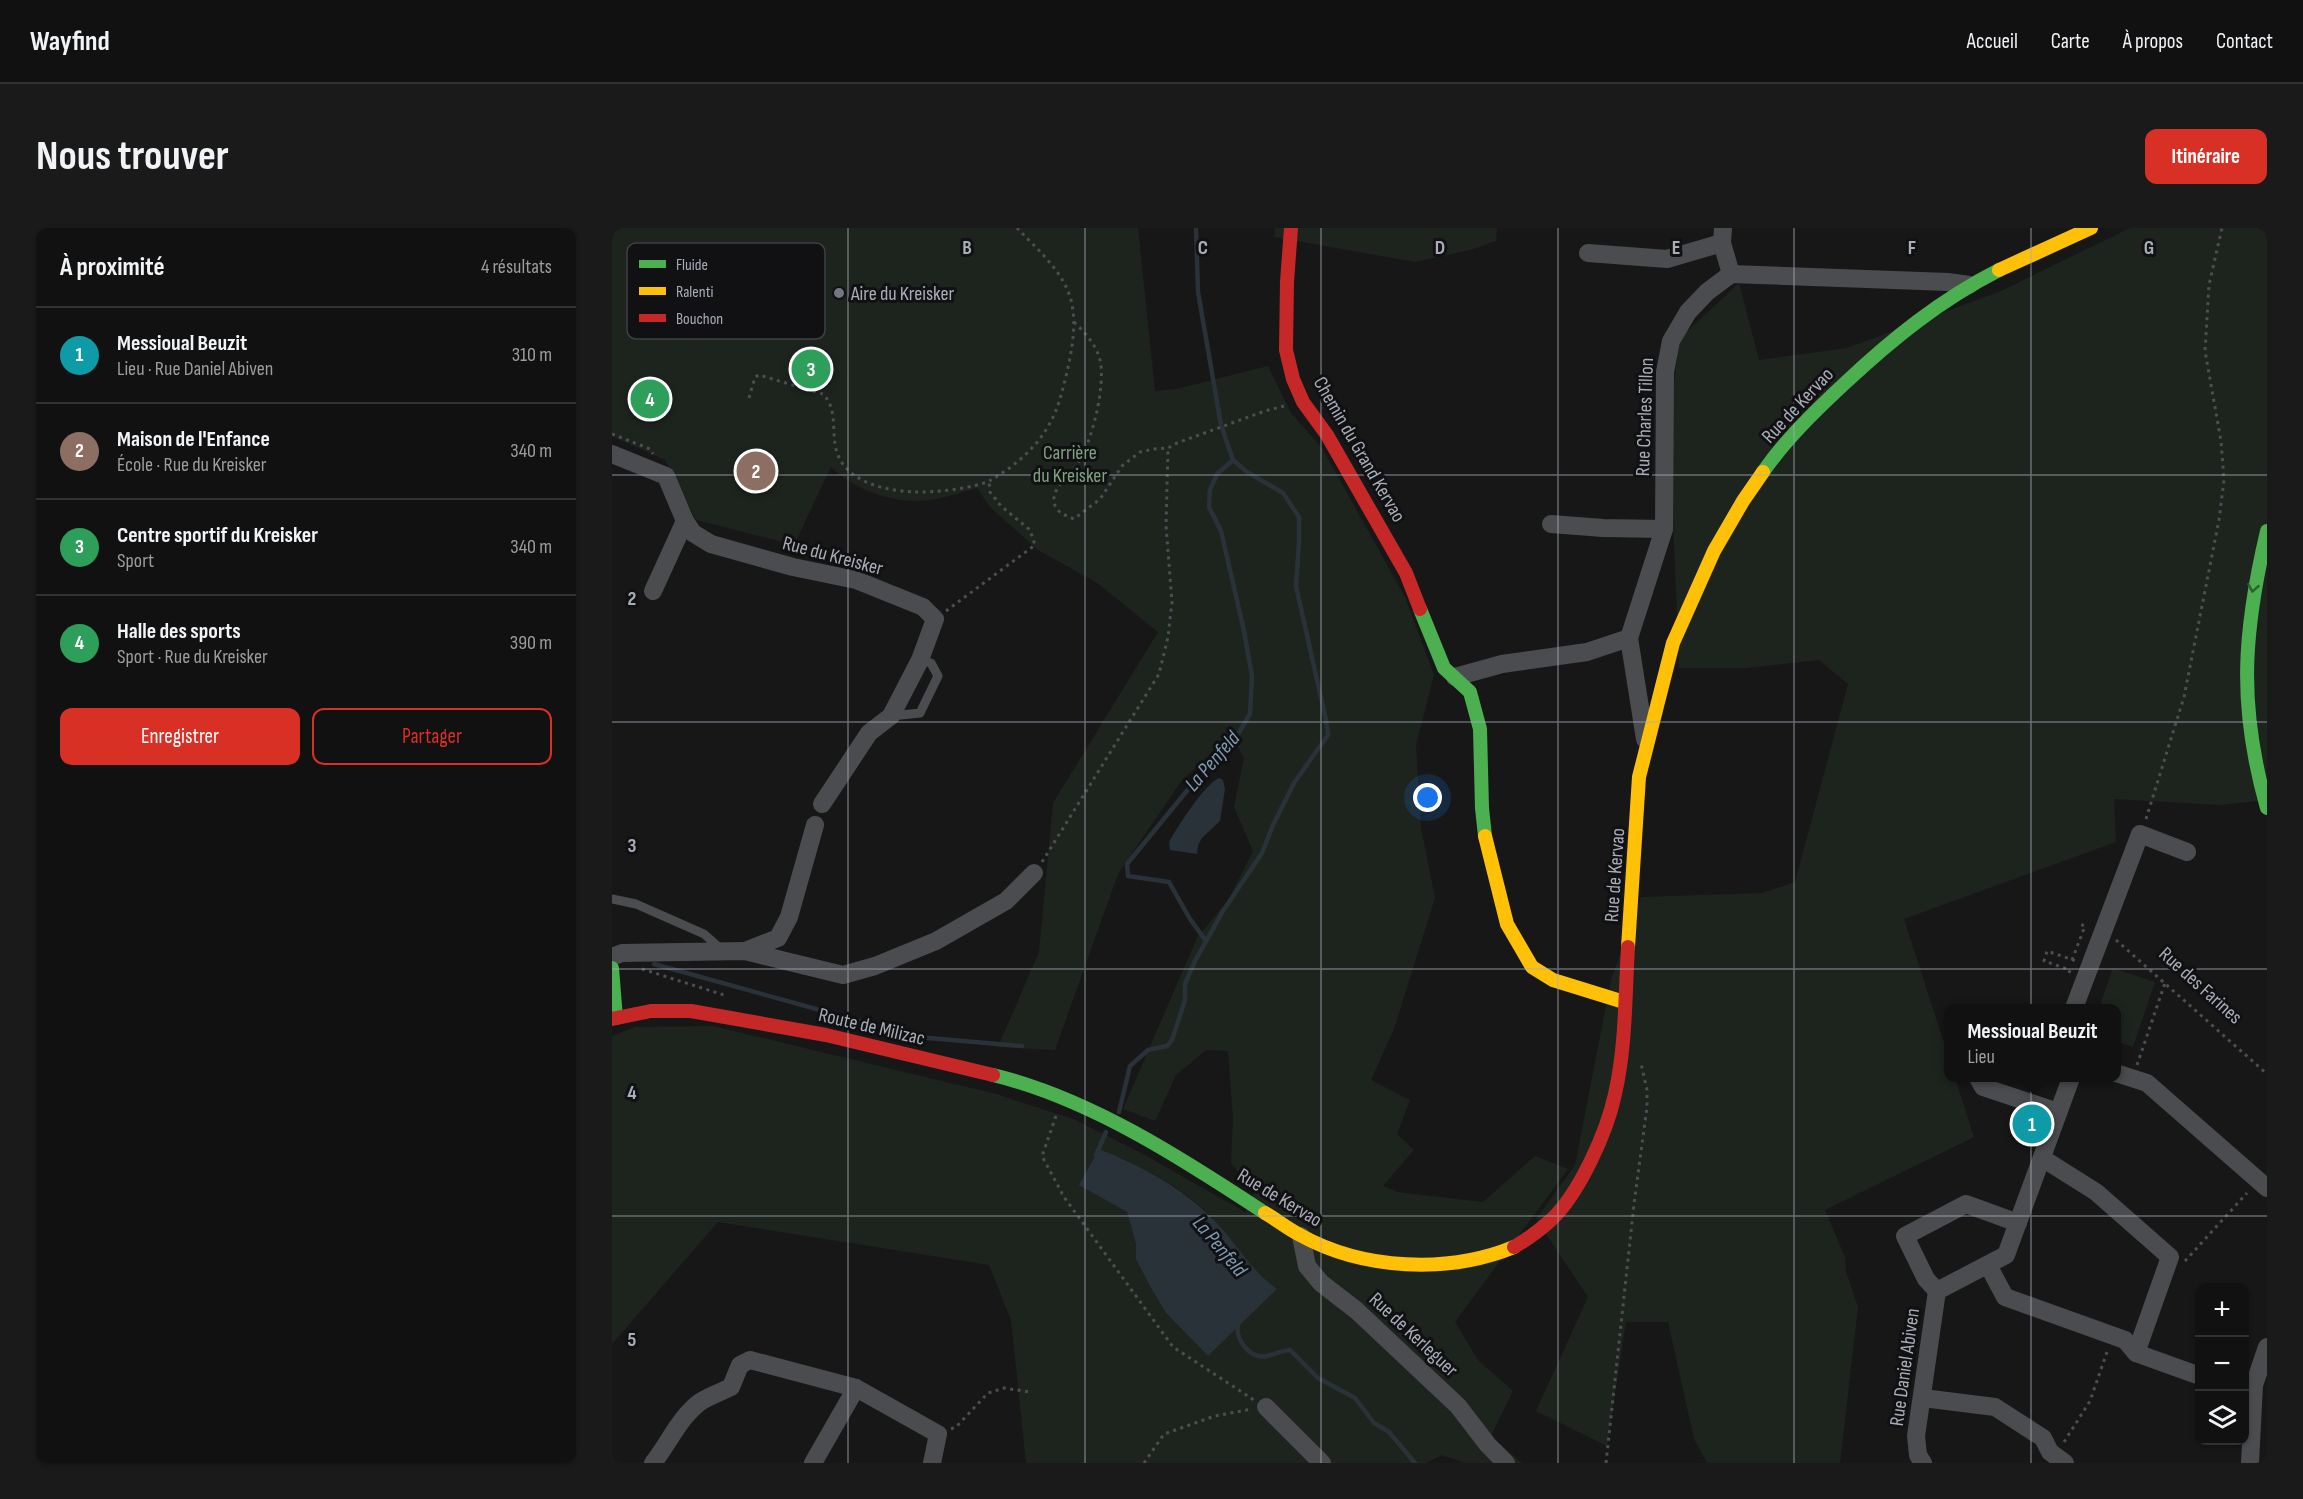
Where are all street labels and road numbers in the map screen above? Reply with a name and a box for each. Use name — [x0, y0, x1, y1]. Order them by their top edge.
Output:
street label: Rue Charles Tillon — [1631, 357, 1659, 477]
street label: Rue de Kervao — [1757, 363, 1839, 448]
street label: Chemin du Grand Kervao — [1308, 373, 1410, 526]
street label: Rue du Kreisker — [780, 531, 886, 581]
street label: Rue de Kervao — [1600, 827, 1630, 923]
street label: Rue des Farines — [2154, 942, 2247, 1029]
street label: Route de Milizac — [816, 1003, 927, 1051]
street label: Rue de Kervao — [1233, 1163, 1326, 1232]
street label: Rue de Kerleguer — [1364, 1288, 1463, 1382]
street label: Rue Daniel Abiven — [1885, 1307, 1925, 1427]

